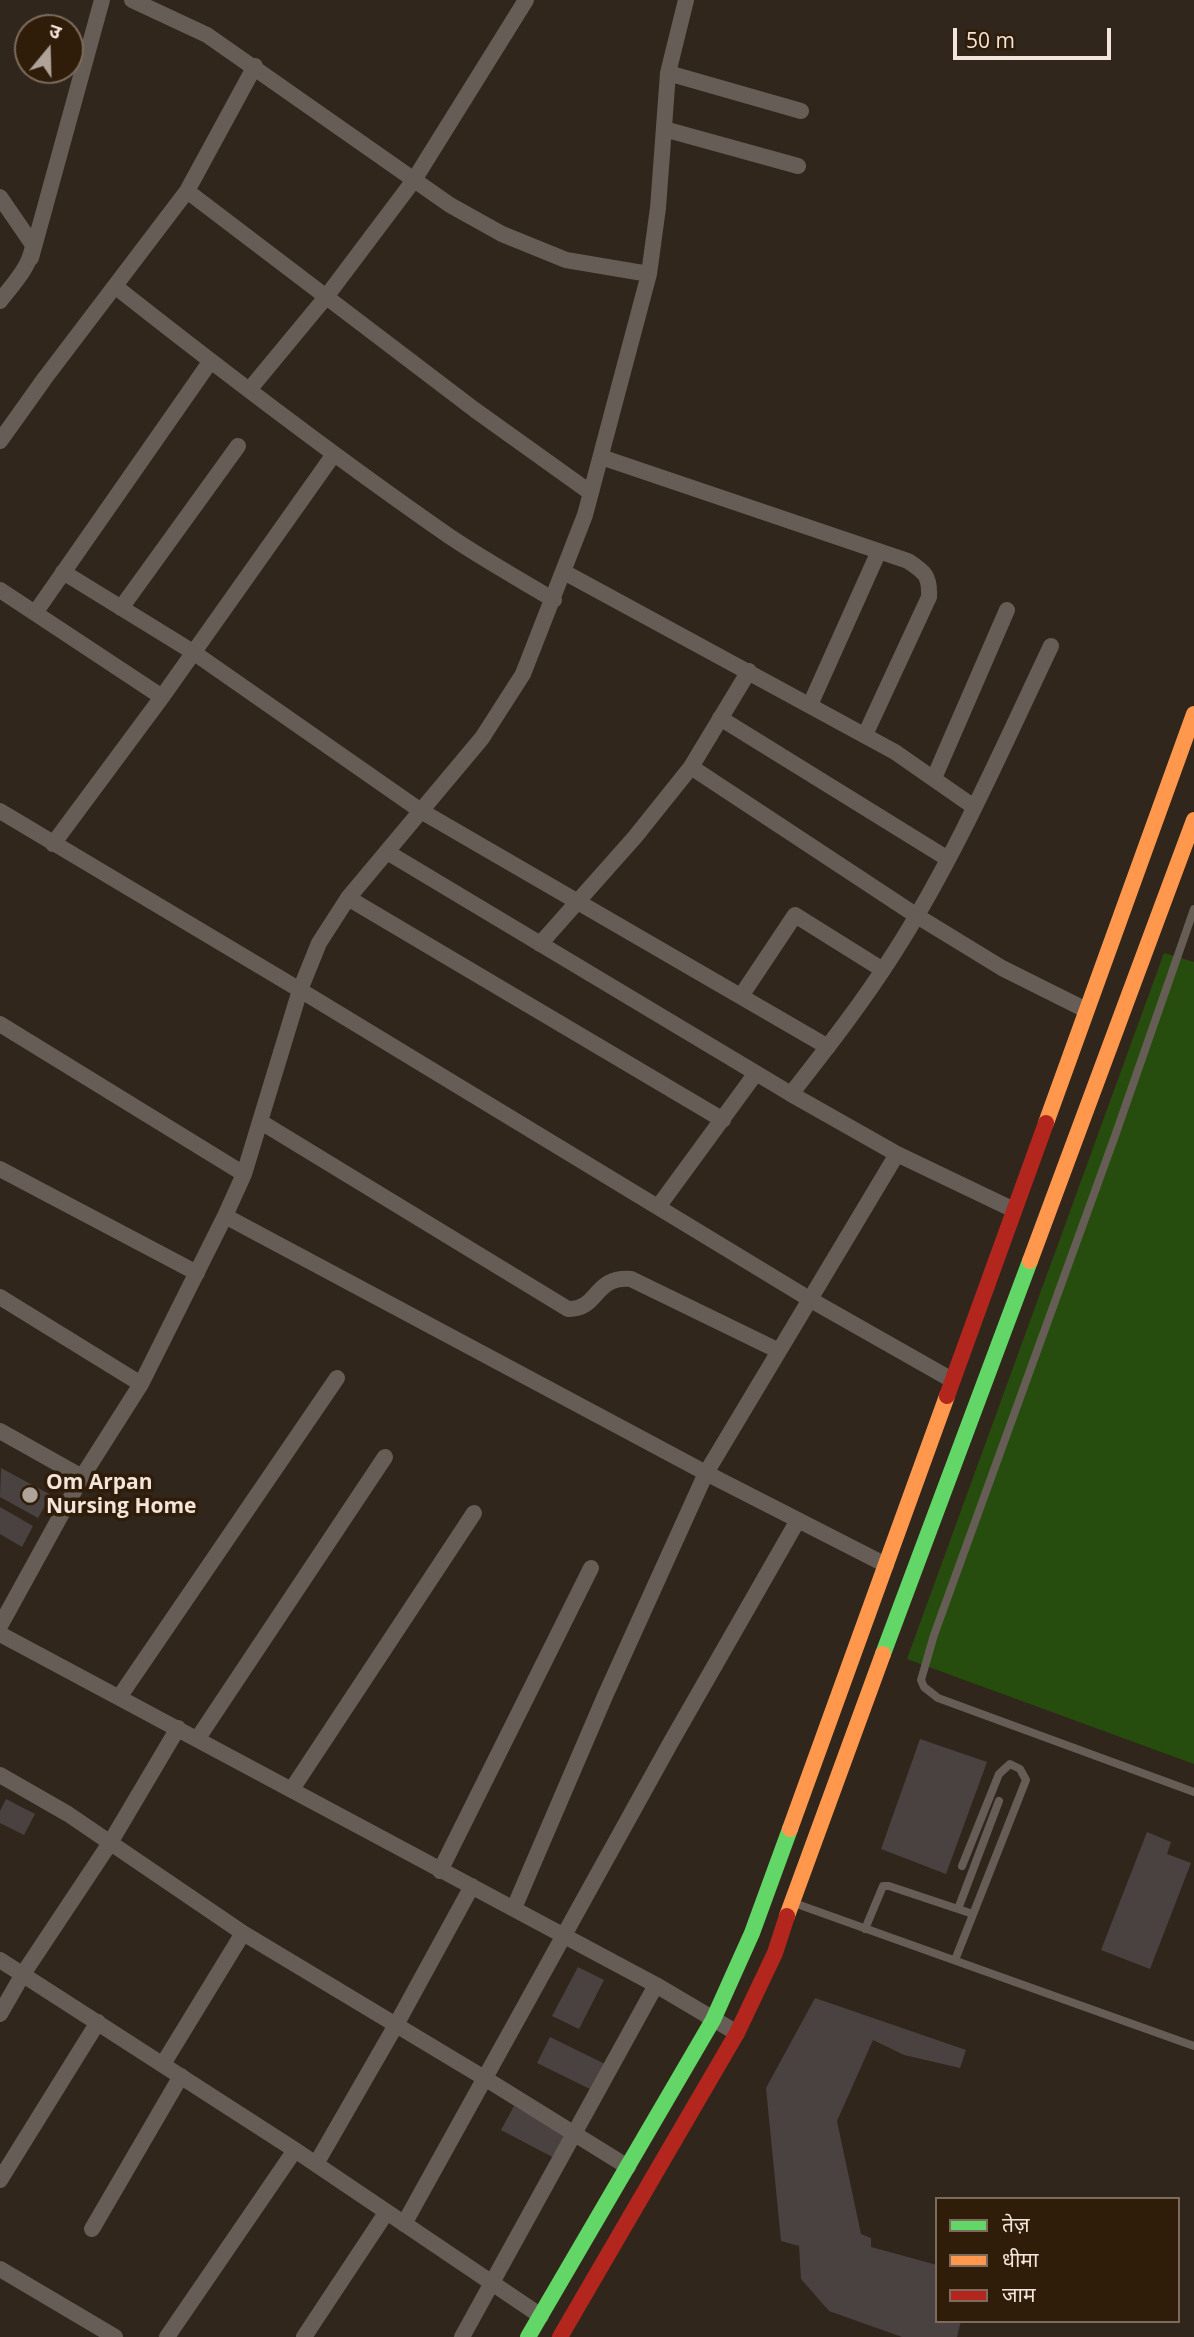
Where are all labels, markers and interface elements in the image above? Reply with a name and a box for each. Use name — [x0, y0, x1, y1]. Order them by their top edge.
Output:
north arrow — [14, 14, 84, 84]
scale bar — [956, 14, 1114, 58]
text: उ — [46, 17, 65, 45]
text: 50 m — [966, 26, 1015, 54]
place label: Om Arpan Nursing Home — [46, 1470, 196, 1520]
marker: Om Arpan Nursing Home — [20, 1485, 40, 1505]
legend — [935, 2197, 1180, 2323]
text: तेज़ — [1002, 2210, 1030, 2238]
text: धीमा — [1002, 2245, 1038, 2273]
text: जाम — [1002, 2280, 1036, 2308]

